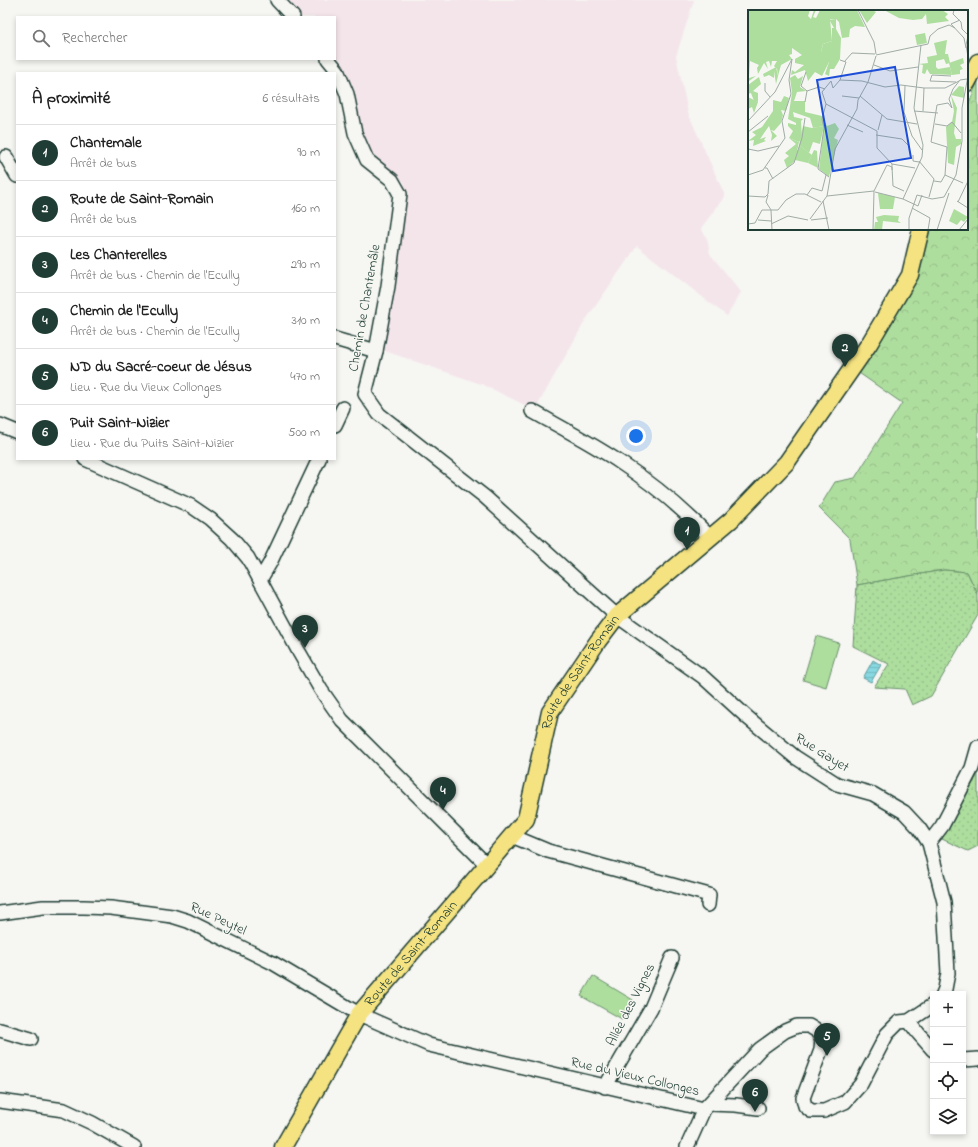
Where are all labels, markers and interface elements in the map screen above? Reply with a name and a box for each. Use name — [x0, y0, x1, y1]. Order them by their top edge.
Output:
inset map — [748, 10, 968, 230]
search box — [16, 16, 336, 60]
icon: search — [30, 27, 52, 49]
text: Rechercher — [62, 27, 127, 49]
text: À proximité — [32, 86, 110, 111]
text: 6 résultats — [263, 89, 320, 108]
text: Chantemale — [70, 132, 142, 154]
text: 1 — [43, 143, 47, 162]
text: 90 m — [297, 143, 320, 162]
text: Arrêt de bus — [70, 154, 137, 173]
text: Route de Saint-Romain — [70, 188, 213, 210]
text: 2 — [42, 199, 48, 218]
text: 160 m — [291, 199, 320, 218]
text: Arrêt de bus — [70, 210, 137, 229]
street label: Chemin de Chantemâle — [343, 242, 387, 373]
text: Les Chanterelles — [70, 244, 167, 266]
text: 3 — [42, 255, 48, 274]
text: 290 m — [291, 255, 320, 274]
text: Arrêt de bus · Chemin de l'Ecully — [70, 266, 240, 285]
text: Chemin de l'Ecully — [70, 300, 178, 322]
text: 4 — [42, 311, 48, 330]
text: 310 m — [292, 311, 320, 330]
text: Arrêt de bus · Chemin de l'Ecully — [70, 322, 240, 341]
pin: 2 — [832, 334, 858, 367]
text: ND du Sacré-coeur de Jésus — [70, 356, 252, 378]
text: 5 — [41, 367, 49, 386]
text: 470 m — [290, 367, 320, 386]
text: Lieu · Rue du Vieux Collonges — [70, 378, 222, 397]
text: Puit Saint-Nizier — [70, 412, 169, 434]
text: 6 — [42, 423, 48, 442]
text: 500 m — [288, 423, 320, 442]
your location — [626, 426, 646, 446]
text: Lieu · Rue du Puits Saint-Nizier — [70, 434, 234, 453]
pin: 1 — [674, 517, 700, 550]
street label: Route de Saint-Romain — [536, 610, 625, 731]
pin: 3 — [292, 615, 318, 648]
street label: Rue Gayet — [790, 728, 854, 779]
pin: 4 — [430, 777, 456, 810]
street label: Route de Saint-Romain — [359, 896, 463, 1011]
street label: Rue Peytel — [186, 897, 250, 942]
street label: Allée des Vignes — [601, 960, 662, 1051]
map controls — [930, 991, 966, 1135]
button: + — [930, 991, 966, 1027]
pin: 5 — [814, 1023, 840, 1056]
button: − — [930, 1027, 966, 1063]
street label: Rue du Vieux Collonges — [568, 1052, 702, 1103]
button: locate — [930, 1063, 966, 1099]
pin: 6 — [742, 1079, 768, 1112]
button: layers — [930, 1099, 966, 1135]

